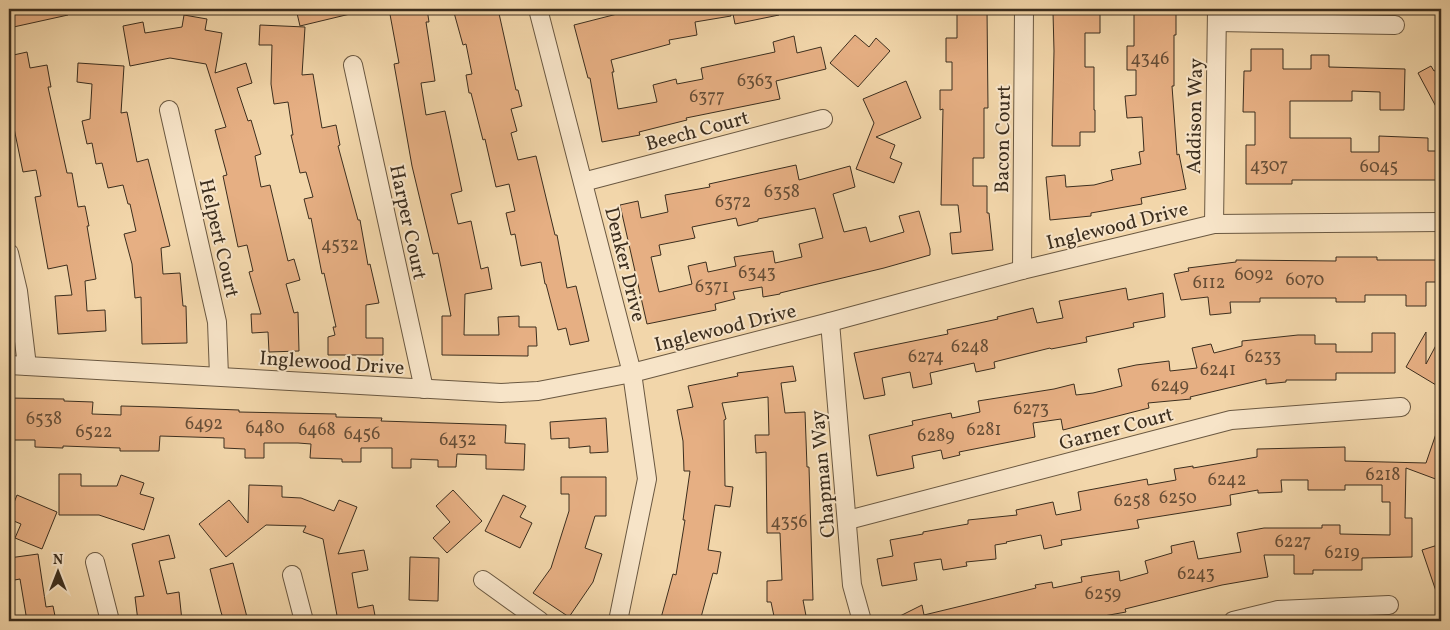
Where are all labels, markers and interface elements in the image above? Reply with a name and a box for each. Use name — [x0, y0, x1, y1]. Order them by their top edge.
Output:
house number: 4346 — [1131, 47, 1169, 72]
street label: Addison Way — [1181, 58, 1211, 174]
house number: 6363 — [737, 69, 773, 94]
house number: 6377 — [689, 85, 725, 110]
street label: Bacon Court — [989, 85, 1019, 193]
street label: Beech Court — [643, 105, 752, 159]
house number: 4307 — [1250, 154, 1288, 179]
house number: 6045 — [1360, 155, 1398, 180]
street label: Harper Court — [381, 162, 433, 283]
street label: Helpert Court — [191, 176, 245, 301]
house number: 6358 — [764, 180, 800, 205]
house number: 6372 — [715, 190, 751, 215]
street label: Inglewood Drive — [1044, 196, 1191, 258]
street label: Denker Drive — [596, 204, 652, 325]
house number: 4532 — [321, 233, 359, 258]
house number: 6343 — [738, 261, 776, 286]
house number: 6092 — [1234, 263, 1274, 288]
house number: 6070 — [1286, 268, 1325, 293]
house number: 6112 — [1193, 271, 1225, 296]
house number: 6371 — [695, 275, 729, 300]
street label: Inglewood Drive — [652, 298, 799, 360]
house number: 6248 — [951, 335, 989, 360]
street label: Inglewood Drive — [258, 345, 405, 383]
house number: 6274 — [908, 345, 944, 370]
house number: 6233 — [1245, 345, 1281, 370]
house number: 6241 — [1200, 358, 1236, 383]
house number: 6249 — [1151, 374, 1189, 399]
house number: 6273 — [1013, 397, 1049, 422]
street label: Garner Court — [1056, 401, 1177, 459]
house number: 6538 — [26, 407, 62, 432]
street label: Chapman Way — [804, 409, 844, 539]
house number: 6492 — [185, 412, 223, 437]
house number: 6480 — [246, 416, 285, 441]
house number: 6468 — [298, 418, 336, 443]
house number: 6281 — [967, 418, 1001, 443]
house number: 6522 — [75, 420, 113, 445]
house number: 6456 — [344, 422, 380, 447]
house number: 6289 — [917, 424, 955, 449]
house number: 6432 — [439, 428, 477, 453]
house number: 6218 — [1366, 463, 1400, 488]
house number: 6242 — [1208, 468, 1246, 493]
house number: 6250 — [1159, 486, 1197, 511]
house number: 6258 — [1114, 489, 1150, 514]
house number: 4356 — [770, 510, 808, 535]
house number: 6227 — [1275, 530, 1311, 555]
house number: 6219 — [1324, 541, 1360, 566]
north arrow — [32, 548, 82, 598]
text: N — [53, 551, 63, 570]
house number: 6243 — [1177, 562, 1215, 587]
house number: 6259 — [1085, 582, 1121, 607]

